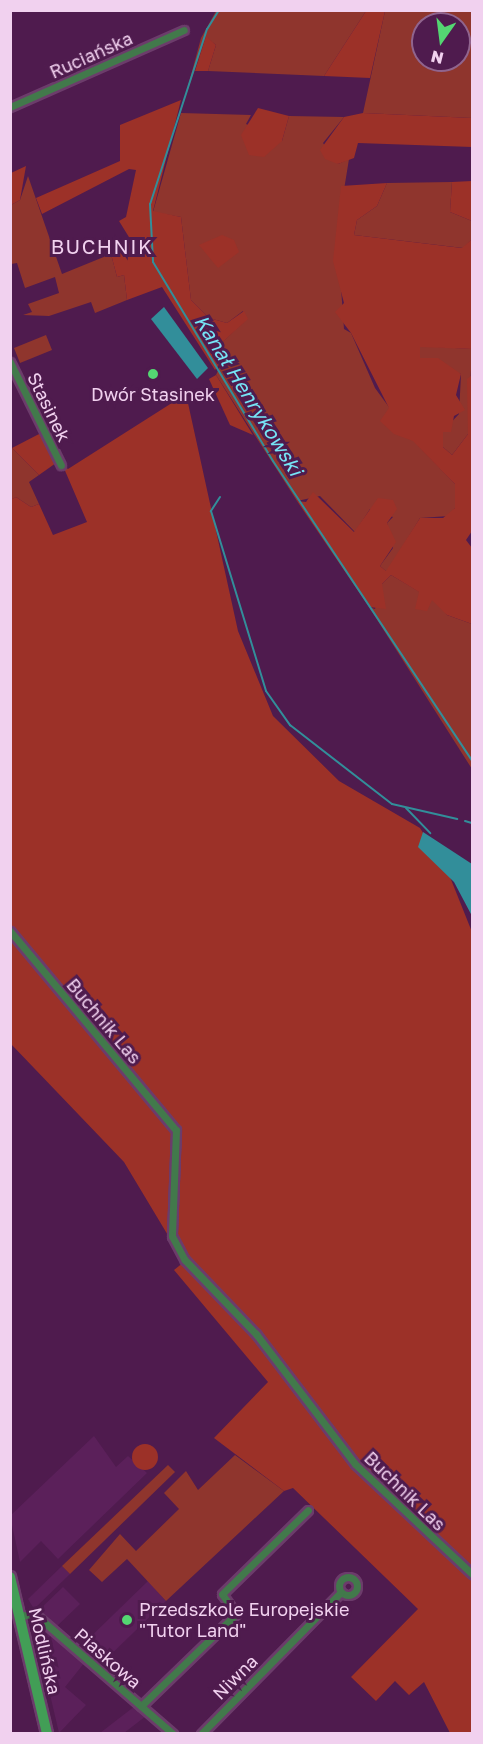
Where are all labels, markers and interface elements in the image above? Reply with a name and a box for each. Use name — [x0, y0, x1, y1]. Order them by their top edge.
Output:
north arrow — [411, 12, 471, 72]
street label: Ruciańska — [46, 27, 136, 83]
text: N — [429, 46, 445, 69]
district label: BUCHNIK — [51, 234, 153, 258]
water label: Kanał Henrykowski — [190, 310, 308, 480]
marker: Dwór Stasinek — [146, 367, 160, 381]
street label: Stasinek — [23, 369, 75, 445]
place label: Dwór Stasinek — [91, 383, 215, 405]
street label: Buchnik Las — [62, 974, 146, 1068]
street label: Buchnik Las — [360, 1447, 450, 1535]
place label: Przedszkole Europejskie "Tutor Land" — [139, 1599, 349, 1642]
street label: Modlińska — [24, 1605, 66, 1697]
marker: Przedszkole Europejskie "Tutor Land" — [120, 1613, 134, 1627]
street label: Piaskowa — [70, 1623, 146, 1693]
street label: Niwna — [208, 1650, 262, 1704]

